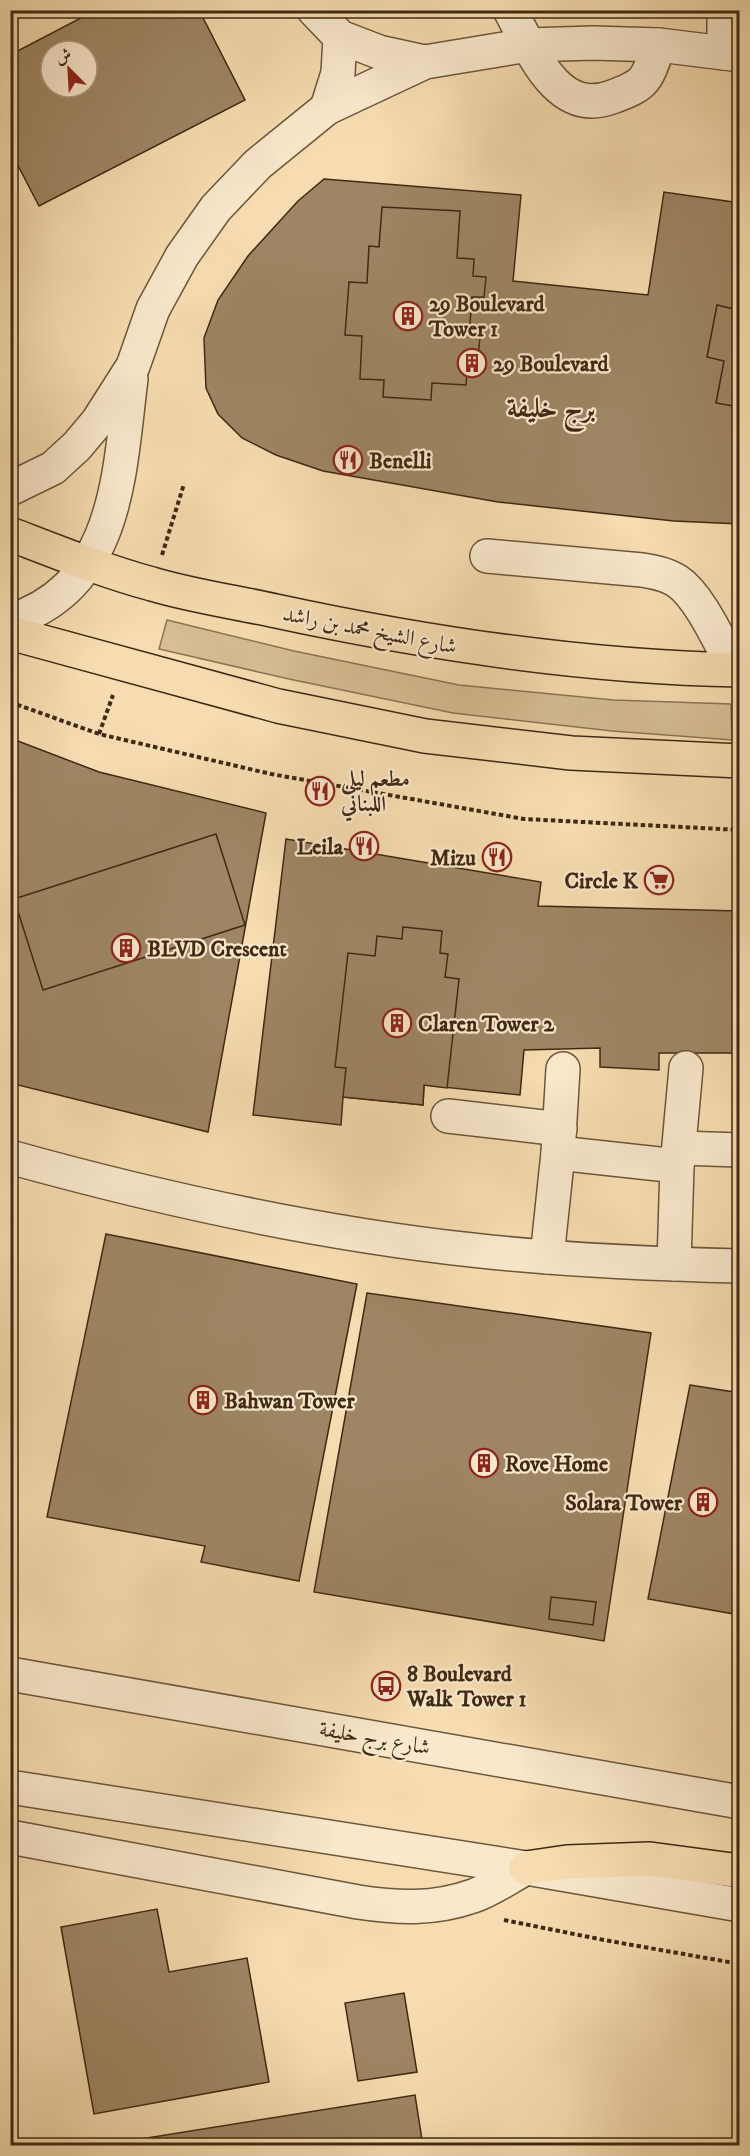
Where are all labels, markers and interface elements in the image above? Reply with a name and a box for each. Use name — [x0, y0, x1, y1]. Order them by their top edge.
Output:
north arrow — [39, 39, 99, 99]
text: ش — [52, 44, 75, 69]
place label: 29 Boulevard Tower 1 — [428, 291, 546, 343]
building icon: 29 Boulevard Tower 1 — [392, 300, 424, 332]
building icon: 29 Boulevard — [456, 347, 488, 379]
place label: 29 Boulevard — [493, 351, 610, 378]
district label: برج خليفة — [507, 391, 595, 433]
restaurant icon: Benelli — [332, 444, 364, 476]
place label: Benelli — [369, 448, 432, 475]
street label: شارع الشيخ محمد بن راشد — [279, 600, 459, 666]
place label: مطعم ليلى اللبناني — [340, 766, 410, 822]
restaurant icon: مطعم ليلى اللبناني — [304, 775, 336, 807]
restaurant icon: Leila — [348, 830, 380, 862]
place label: Leila — [296, 834, 344, 861]
restaurant icon: Mizu — [481, 841, 513, 873]
place label: Mizu — [430, 845, 476, 872]
supermarket icon: Circle K — [643, 864, 675, 896]
place label: Circle K — [564, 868, 639, 895]
building icon: BLVD Crescent — [110, 932, 142, 964]
place label: BLVD Crescent — [147, 936, 287, 963]
building icon: Claren Tower 2 — [381, 1007, 413, 1039]
place label: Claren Tower 2 — [418, 1011, 555, 1038]
building icon: Bahwan Tower — [187, 1384, 219, 1416]
place label: Bahwan Tower — [224, 1388, 355, 1415]
building icon: Rove Home — [468, 1447, 500, 1479]
place label: Rove Home — [505, 1451, 608, 1478]
building icon: Solara Tower — [687, 1486, 719, 1518]
place label: Solara Tower — [565, 1490, 683, 1517]
place label: 8 Boulevard Walk Tower 1 — [406, 1661, 527, 1713]
bus stop icon: 8 Boulevard Walk Tower 1 — [370, 1670, 402, 1702]
street label: شارع برج خليفة — [316, 1715, 432, 1766]

